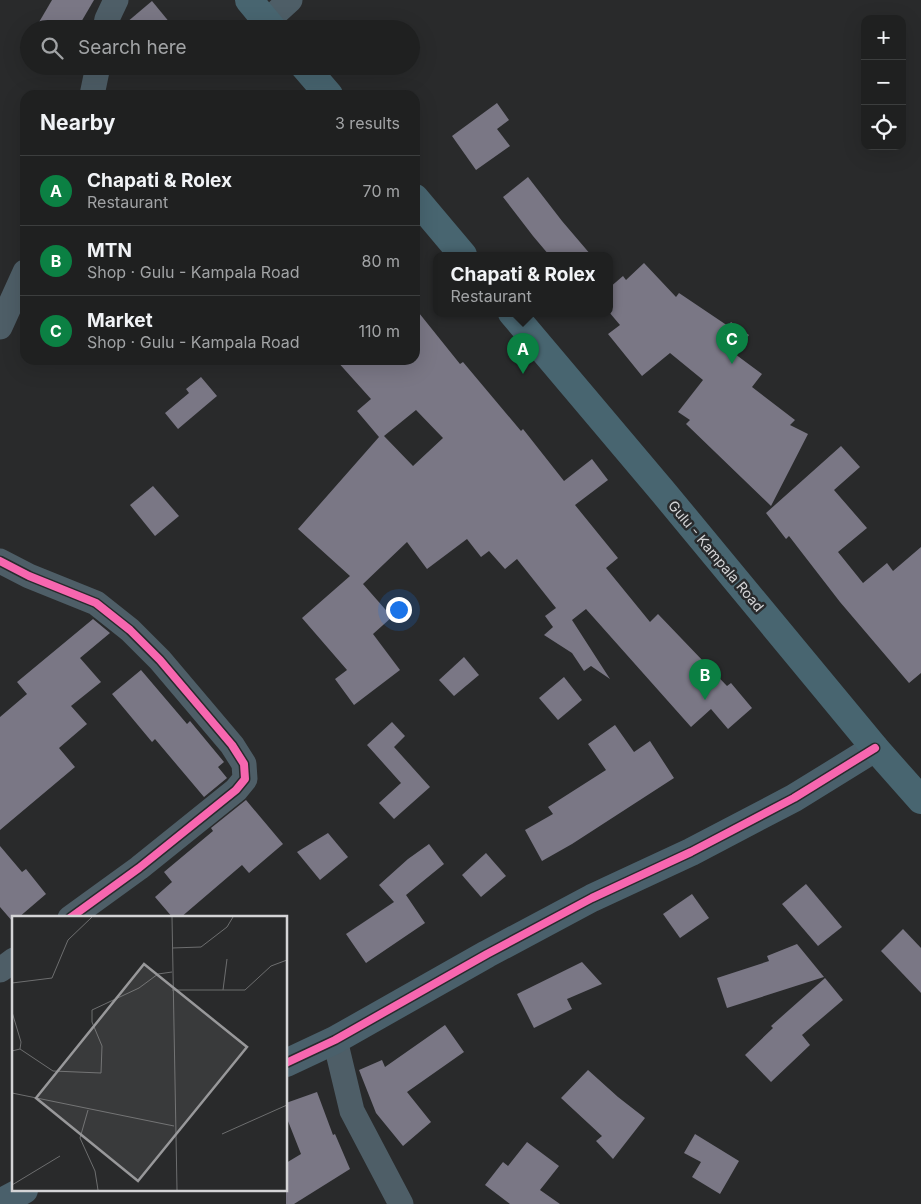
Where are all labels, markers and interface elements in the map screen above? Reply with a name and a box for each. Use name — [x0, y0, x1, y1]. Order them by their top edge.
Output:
map controls — [861, 15, 906, 150]
button: + — [861, 15, 906, 60]
search box — [20, 20, 420, 75]
icon: search — [38, 34, 66, 62]
text: Search here — [78, 36, 187, 59]
button: − — [861, 60, 906, 105]
button: locate — [861, 105, 906, 150]
text: Nearby — [40, 110, 115, 135]
text: 3 results — [335, 113, 400, 133]
text: Chapati & Rolex — [87, 169, 232, 192]
text: A — [50, 181, 62, 201]
text: 70 m — [363, 181, 400, 201]
text: Restaurant — [87, 192, 168, 212]
text: MTN — [87, 239, 132, 262]
text: B — [51, 251, 61, 271]
text: 80 m — [361, 251, 400, 271]
popup — [433, 252, 613, 317]
text: Shop · Gulu - Kampala Road — [87, 262, 299, 282]
text: Chapati & Rolex — [451, 263, 596, 286]
text: Restaurant — [451, 286, 532, 306]
text: Market — [87, 309, 153, 332]
text: C — [50, 321, 62, 341]
text: 110 m — [358, 321, 400, 341]
pin: C — [716, 323, 748, 364]
text: Shop · Gulu - Kampala Road — [87, 332, 299, 352]
pin: A — [507, 333, 539, 374]
street label: Gulu - Kampala Road — [665, 497, 768, 615]
your location — [386, 597, 412, 623]
pin: B — [689, 659, 721, 700]
inset map — [12, 916, 288, 1192]

